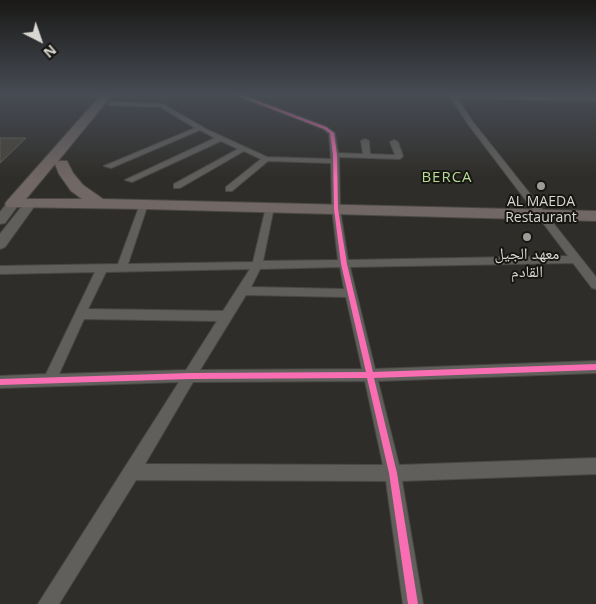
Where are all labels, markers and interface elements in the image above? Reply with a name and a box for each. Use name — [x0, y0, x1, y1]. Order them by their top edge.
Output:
north arrow — [15, 15, 65, 65]
text: N — [40, 41, 61, 63]
district label: BERCA — [421, 169, 473, 187]
marker: AL MAEDA Restaurant — [535, 180, 547, 192]
place label: AL MAEDA Restaurant — [505, 194, 577, 226]
marker: معهد الجيل القادم — [521, 231, 533, 243]
place label: معهد الجيل القادم — [495, 244, 559, 282]

